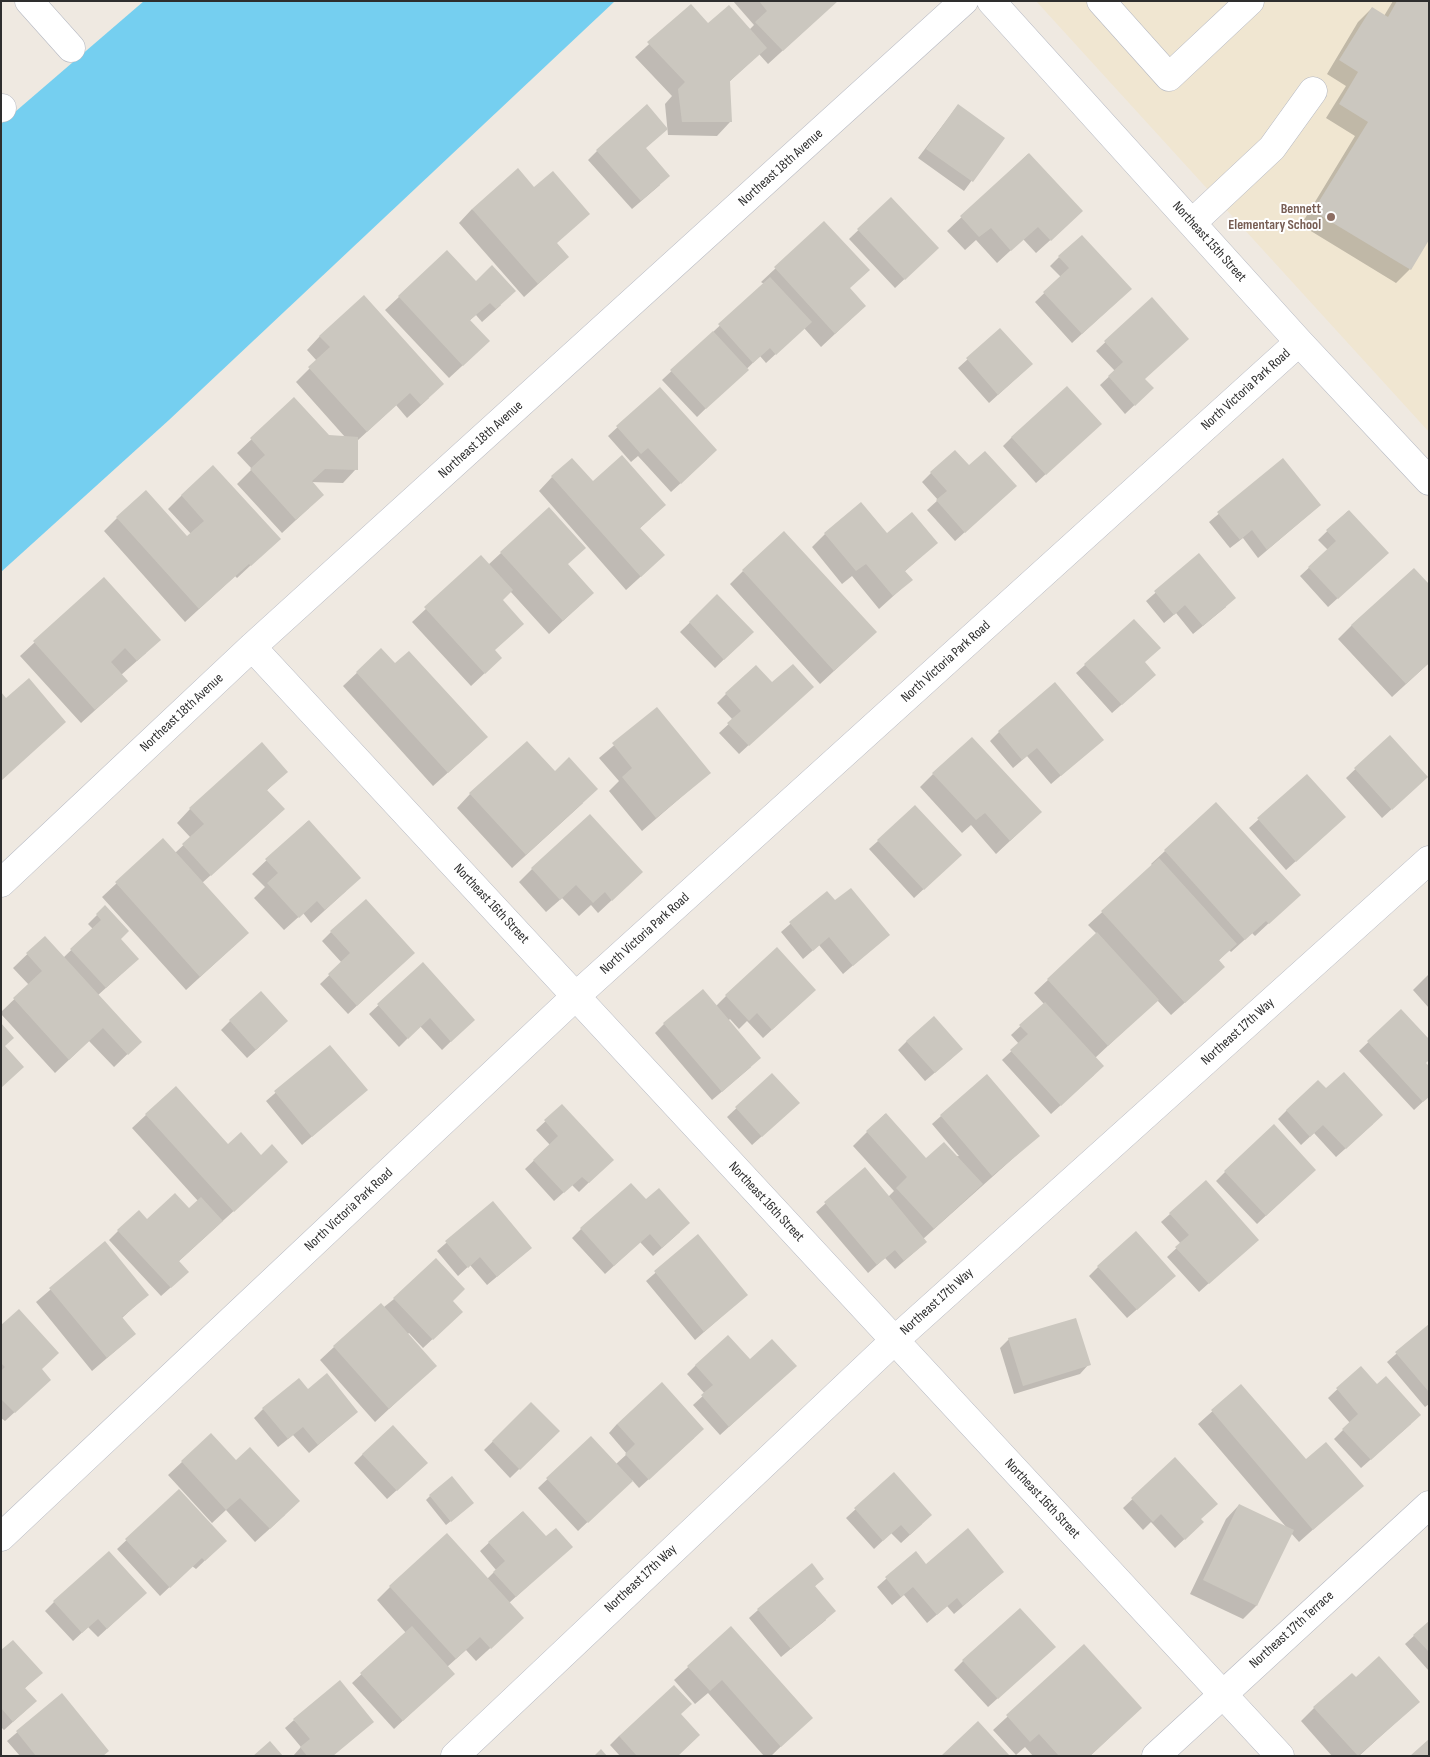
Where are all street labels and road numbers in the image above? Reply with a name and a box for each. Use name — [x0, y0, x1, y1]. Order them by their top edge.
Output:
street label: Northeast 18th Avenue — [735, 126, 827, 210]
street label: Northeast 15th Street — [1168, 198, 1250, 286]
street label: North Victoria Park Road — [1198, 346, 1294, 434]
street label: Northeast 18th Avenue — [435, 398, 527, 482]
street label: North Victoria Park Road — [898, 618, 994, 706]
street label: Northeast 18th Avenue — [137, 670, 227, 756]
street label: Northeast 16th Street — [450, 861, 532, 947]
street label: North Victoria Park Road — [597, 890, 693, 978]
street label: Northeast 17th Way — [1198, 995, 1278, 1069]
street label: Northeast 16th Street — [725, 1159, 807, 1245]
street label: North Victoria Park Road — [301, 1165, 397, 1255]
street label: Northeast 17th Way — [897, 1265, 977, 1339]
street label: Northeast 16th Street — [1001, 1456, 1083, 1542]
street label: Northeast 17th Way — [601, 1541, 681, 1617]
street label: Northeast 17th Terrace — [1246, 1588, 1338, 1672]

